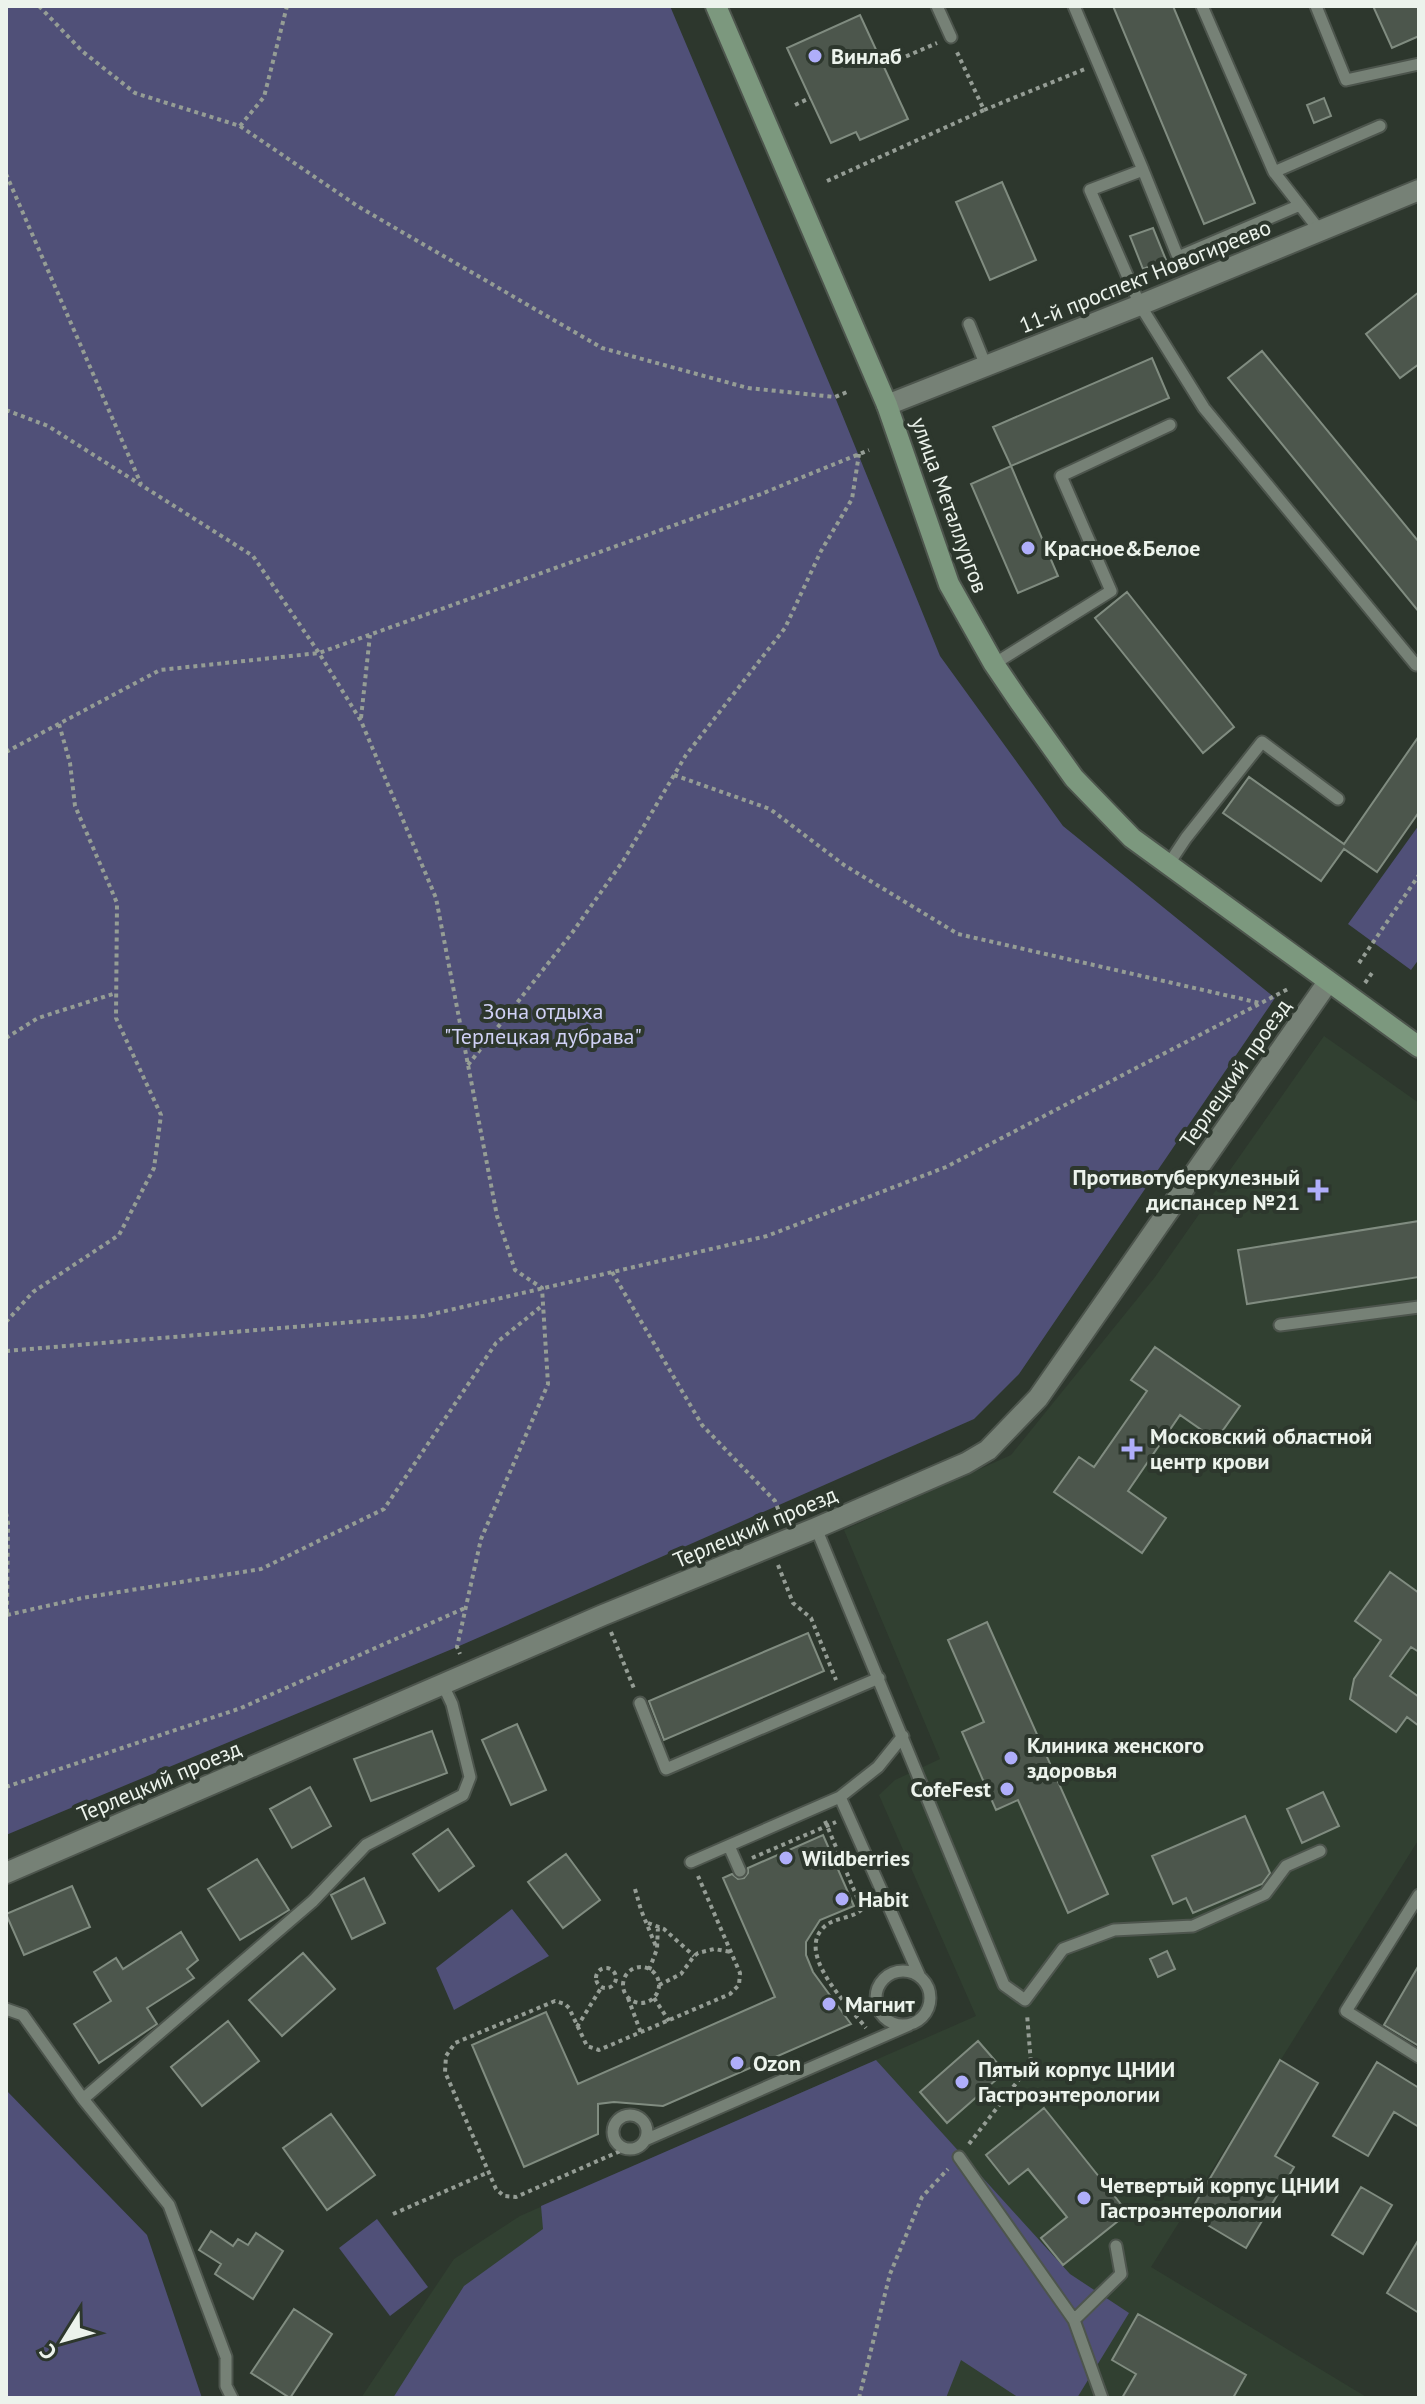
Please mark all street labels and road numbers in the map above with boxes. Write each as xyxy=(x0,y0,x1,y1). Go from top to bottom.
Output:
street label: 11-й проспект Новогиреево xyxy=(1015,213,1275,339)
street label: улица Металлургов xyxy=(905,413,995,597)
street label: Терлецкий проезд xyxy=(1173,993,1297,1153)
street label: Терлецкий проезд xyxy=(669,1480,841,1574)
street label: Терлецкий проезд xyxy=(73,1734,245,1828)

